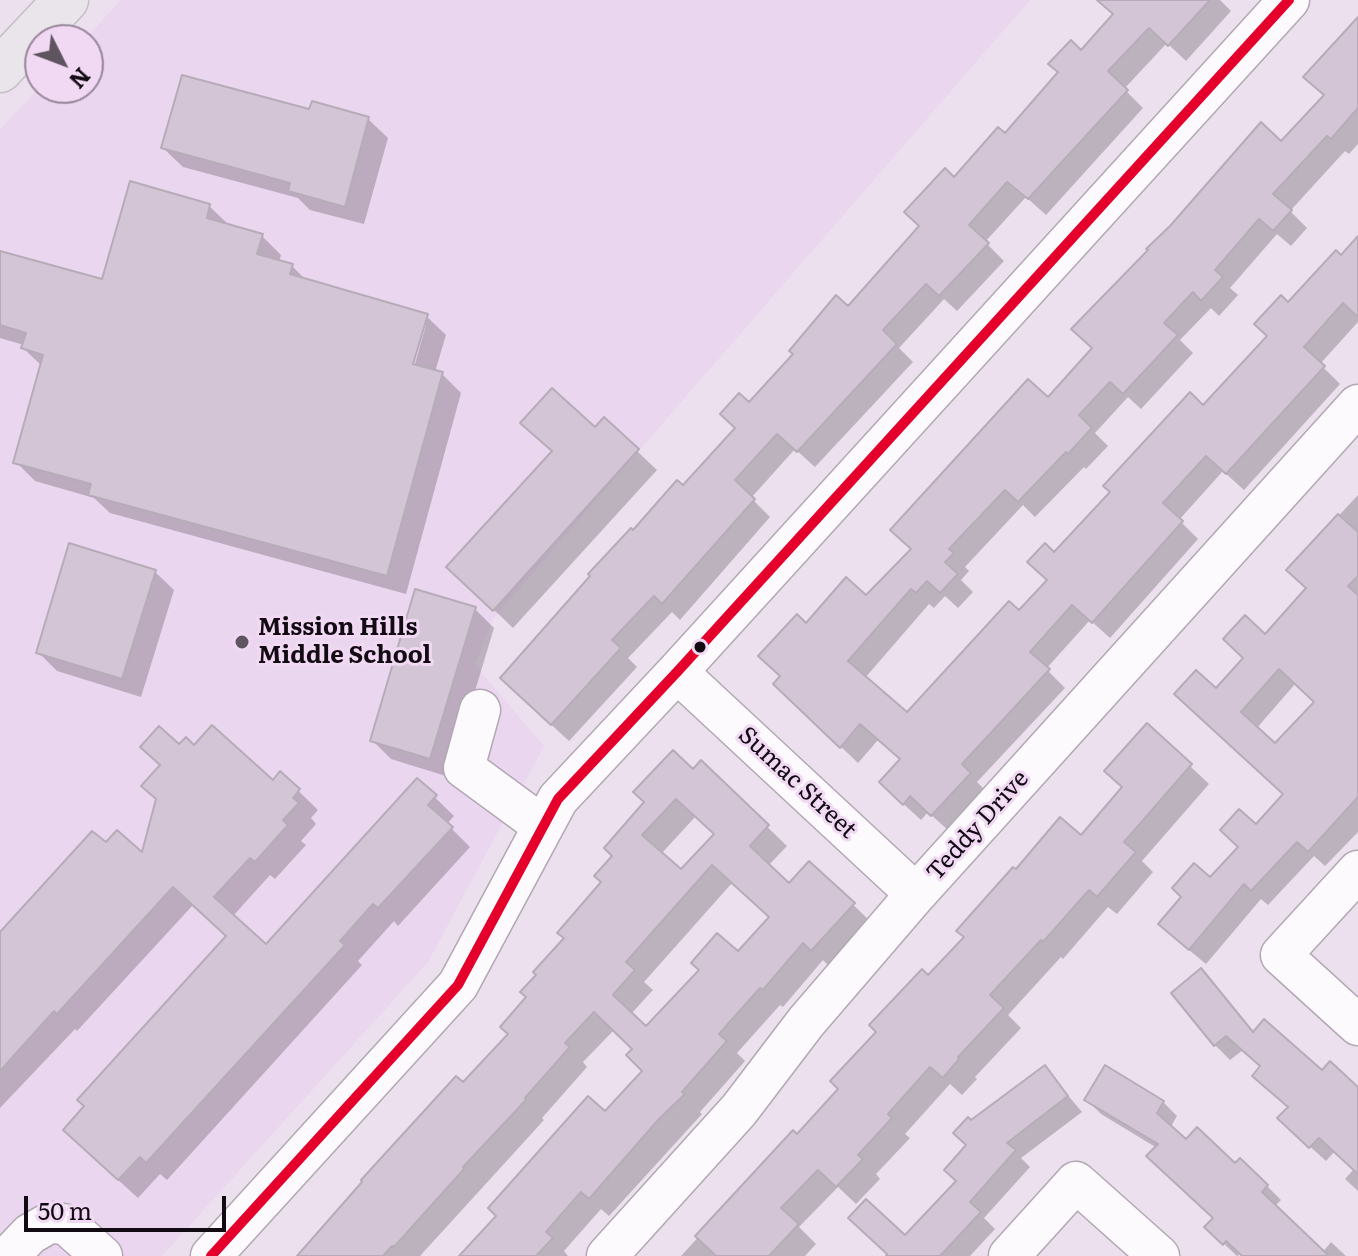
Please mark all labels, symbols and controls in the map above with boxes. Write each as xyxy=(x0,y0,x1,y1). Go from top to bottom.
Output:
north arrow xyxy=(24,24,104,104)
text: N xyxy=(62,61,99,97)
place label: Mission Hills Middle School xyxy=(258,614,431,670)
marker: Mission Hills Middle School xyxy=(233,633,251,651)
unlabelled marker xyxy=(692,639,708,655)
street label: Sumac Street xyxy=(732,721,862,845)
street label: Teddy Drive xyxy=(921,765,1035,887)
scale bar xyxy=(28,1180,230,1230)
text: 50 m xyxy=(38,1192,92,1227)

